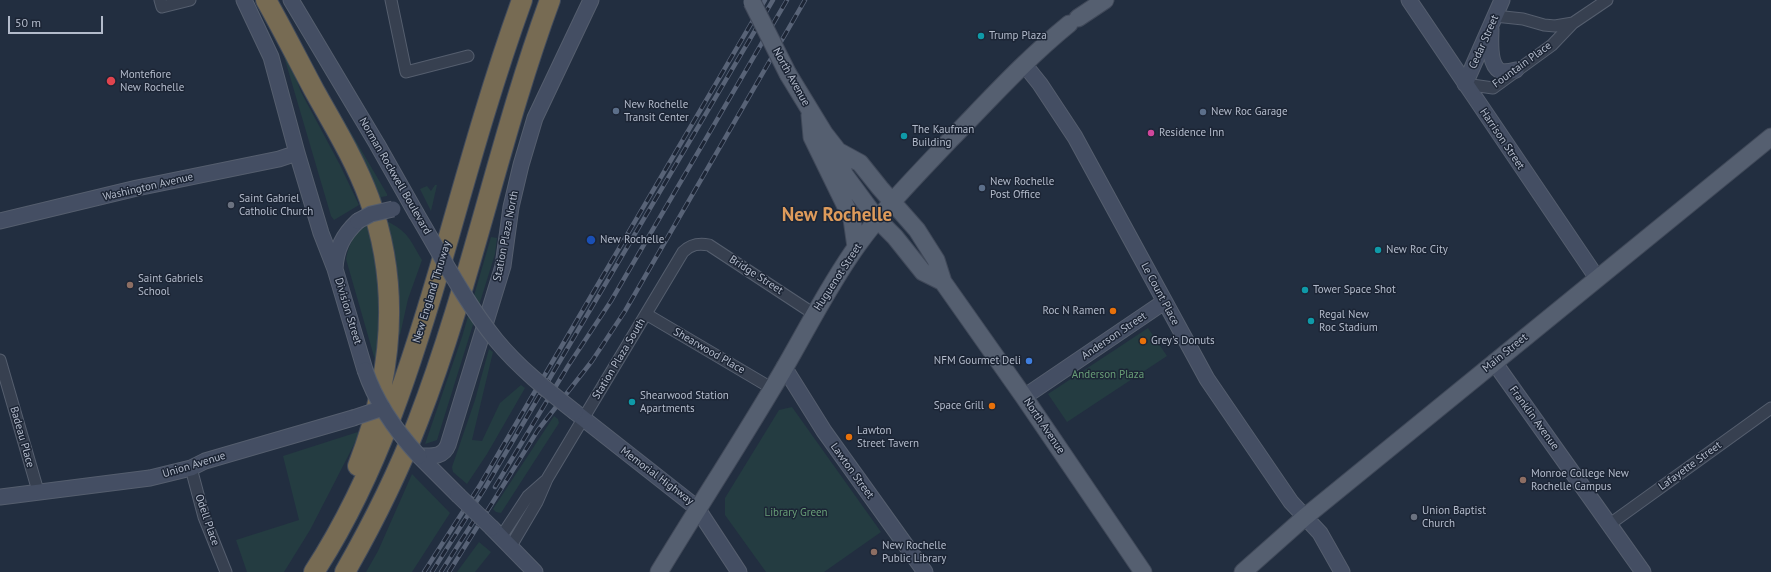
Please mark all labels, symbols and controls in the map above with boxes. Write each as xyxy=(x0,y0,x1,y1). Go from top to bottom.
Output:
scale bar xyxy=(10,8,105,34)
street label: Cedar Street xyxy=(1466,13,1502,71)
text: 50 m xyxy=(15,15,41,30)
place label: Trump Plaza xyxy=(989,29,1047,43)
marker: Trump Plaza xyxy=(976,31,986,41)
street label: Fountain Place xyxy=(1490,39,1554,91)
street label: North Avenue xyxy=(770,46,812,108)
place label: Montefiore New Rochelle xyxy=(120,68,184,94)
marker: Montefiore New Rochelle xyxy=(105,75,117,87)
place label: New Rochelle Transit Center xyxy=(624,98,689,124)
place label: New Roc Garage xyxy=(1211,105,1288,119)
marker: New Rochelle Transit Center xyxy=(611,106,621,116)
street label: Harrison Street xyxy=(1477,106,1527,172)
marker: New Roc Garage xyxy=(1198,107,1208,117)
street label: Norman Rockwell Boulevard xyxy=(356,115,434,237)
place label: The Kaufman Building xyxy=(912,123,974,149)
place label: Residence Inn xyxy=(1159,126,1224,140)
marker: Residence Inn xyxy=(1146,128,1156,138)
marker: The Kaufman Building xyxy=(899,131,909,141)
street label: Washington Avenue xyxy=(101,170,195,204)
place label: New Rochelle Post Office xyxy=(990,175,1054,201)
marker: New Rochelle Post Office xyxy=(977,183,987,193)
street label: Station Plaza North xyxy=(491,190,521,282)
place label: Saint Gabriel Catholic Church xyxy=(239,192,313,218)
marker: Saint Gabriel Catholic Church xyxy=(226,200,236,210)
district label: New Rochelle xyxy=(782,205,892,227)
place label: New Rochelle xyxy=(600,233,664,247)
marker: New Rochelle xyxy=(585,234,597,246)
street label: New England Thruway xyxy=(410,240,454,344)
street label: Huguenot Street xyxy=(811,241,865,313)
place label: New Roc City xyxy=(1386,243,1448,257)
marker: New Roc City xyxy=(1373,245,1383,255)
street label: Bridge Street xyxy=(727,253,785,297)
street label: Le Count Place xyxy=(1138,260,1182,328)
place label: Saint Gabriels School xyxy=(138,272,203,298)
street label: Division Street xyxy=(332,276,364,346)
marker: Saint Gabriels School xyxy=(125,280,135,290)
place label: Tower Space Shot xyxy=(1313,283,1396,297)
marker: Tower Space Shot xyxy=(1300,285,1310,295)
place label: Roc N Ramen xyxy=(1042,304,1105,318)
marker: Roc N Ramen xyxy=(1108,306,1118,316)
place label: Regal New Roc Stadium xyxy=(1319,308,1378,334)
street label: Anderson Street xyxy=(1079,309,1149,363)
street label: Station Plaza South xyxy=(590,316,648,402)
marker: Regal New Roc Stadium xyxy=(1306,316,1316,326)
street label: Shearwood Place xyxy=(671,325,747,377)
street label: Main Street xyxy=(1480,331,1530,375)
place label: Grey's Donuts xyxy=(1151,334,1215,348)
marker: Grey's Donuts xyxy=(1138,336,1148,346)
place label: NFM Gourmet Deli xyxy=(934,354,1021,368)
marker: NFM Gourmet Deli xyxy=(1024,356,1034,366)
park label: Anderson Plaza xyxy=(1072,368,1144,382)
street label: Franklin Avenue xyxy=(1506,384,1562,452)
place label: Shearwood Station Apartments xyxy=(640,389,729,415)
street label: North Avenue xyxy=(1021,396,1067,456)
marker: Shearwood Station Apartments xyxy=(627,397,637,407)
place label: Space Grill xyxy=(934,399,984,413)
marker: Space Grill xyxy=(987,401,997,411)
street label: Badeau Place xyxy=(7,405,37,469)
place label: Lawton Street Tavern xyxy=(857,424,919,450)
marker: Lawton Street Tavern xyxy=(844,432,854,442)
street label: Lafayette Street xyxy=(1656,439,1724,493)
street label: Lawton Street xyxy=(827,441,877,501)
street label: Memorial Highway xyxy=(618,444,696,508)
street label: Union Avenue xyxy=(161,449,227,481)
place label: Monroe College New Rochelle Campus xyxy=(1531,467,1629,493)
marker: Monroe College New Rochelle Campus xyxy=(1518,475,1528,485)
street label: Odell Place xyxy=(192,493,222,547)
place label: Union Baptist Church xyxy=(1422,504,1486,530)
park label: Library Green xyxy=(764,506,828,520)
marker: Union Baptist Church xyxy=(1409,512,1419,522)
place label: New Rochelle Public Library xyxy=(882,539,946,565)
marker: New Rochelle Public Library xyxy=(869,547,879,557)

